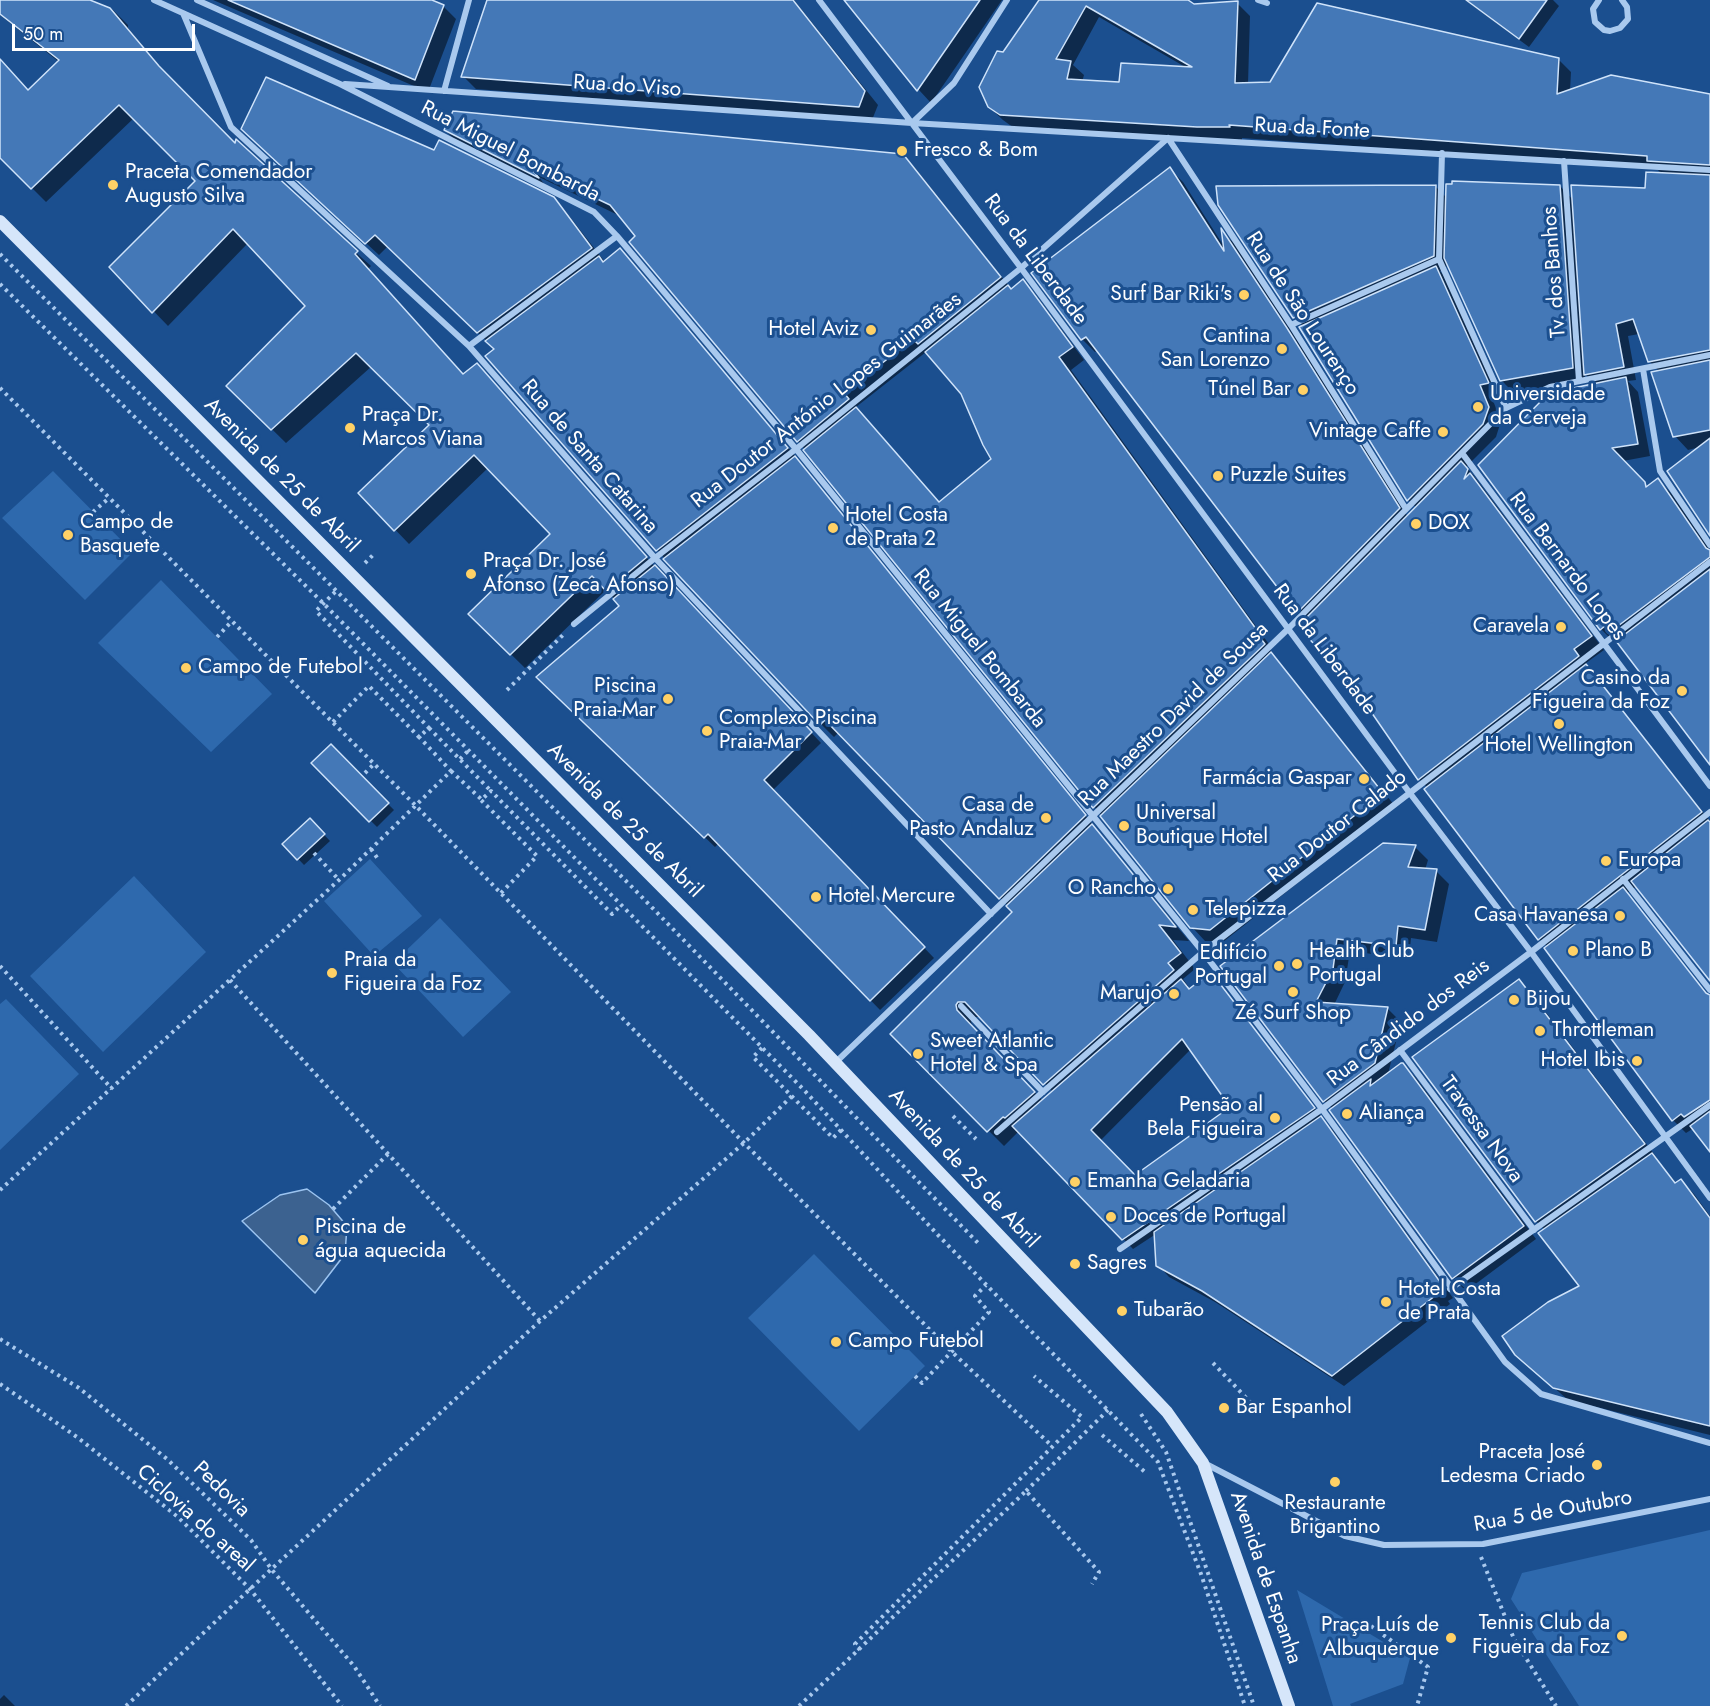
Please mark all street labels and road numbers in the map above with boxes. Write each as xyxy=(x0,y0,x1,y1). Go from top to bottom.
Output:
street label: Rua do Viso xyxy=(572,71,682,103)
street label: Rua Miguel Bombarda xyxy=(416,96,604,208)
street label: Rua da Fonte xyxy=(1254,113,1370,145)
street label: Rua da Liberdade xyxy=(978,190,1092,330)
street label: Tv. dos Banhos xyxy=(1538,205,1572,339)
street label: Rua de São Lourenço xyxy=(1240,228,1364,400)
street label: Rua Doutor António Lopes Guimarães xyxy=(687,288,967,514)
street label: Rua de Santa Catarina xyxy=(515,375,663,539)
street label: Avenida de 25 de Abril xyxy=(198,393,364,559)
street label: Rua Bernardo Lopes xyxy=(1503,488,1631,646)
street label: Rua Miguel Bombarda xyxy=(907,564,1051,734)
street label: Rua da Liberdade xyxy=(1267,580,1381,720)
street label: Rua Maestro David de Sousa xyxy=(1074,618,1274,812)
street label: Avenida de 25 de Abril xyxy=(541,738,707,904)
street label: Rua Doutor Calado xyxy=(1264,765,1412,889)
street label: Rua Cândido dos Reis xyxy=(1323,954,1495,1092)
street label: Travessa Nova xyxy=(1434,1072,1528,1188)
street label: Avenida de 25 de Abril xyxy=(883,1084,1043,1254)
street label: Pedovia xyxy=(187,1457,255,1523)
street label: Ciclovia do areal xyxy=(131,1460,259,1578)
street label: Rua 5 de Outubro xyxy=(1472,1486,1634,1538)
street label: Avenida de Espanha xyxy=(1224,1488,1306,1668)

